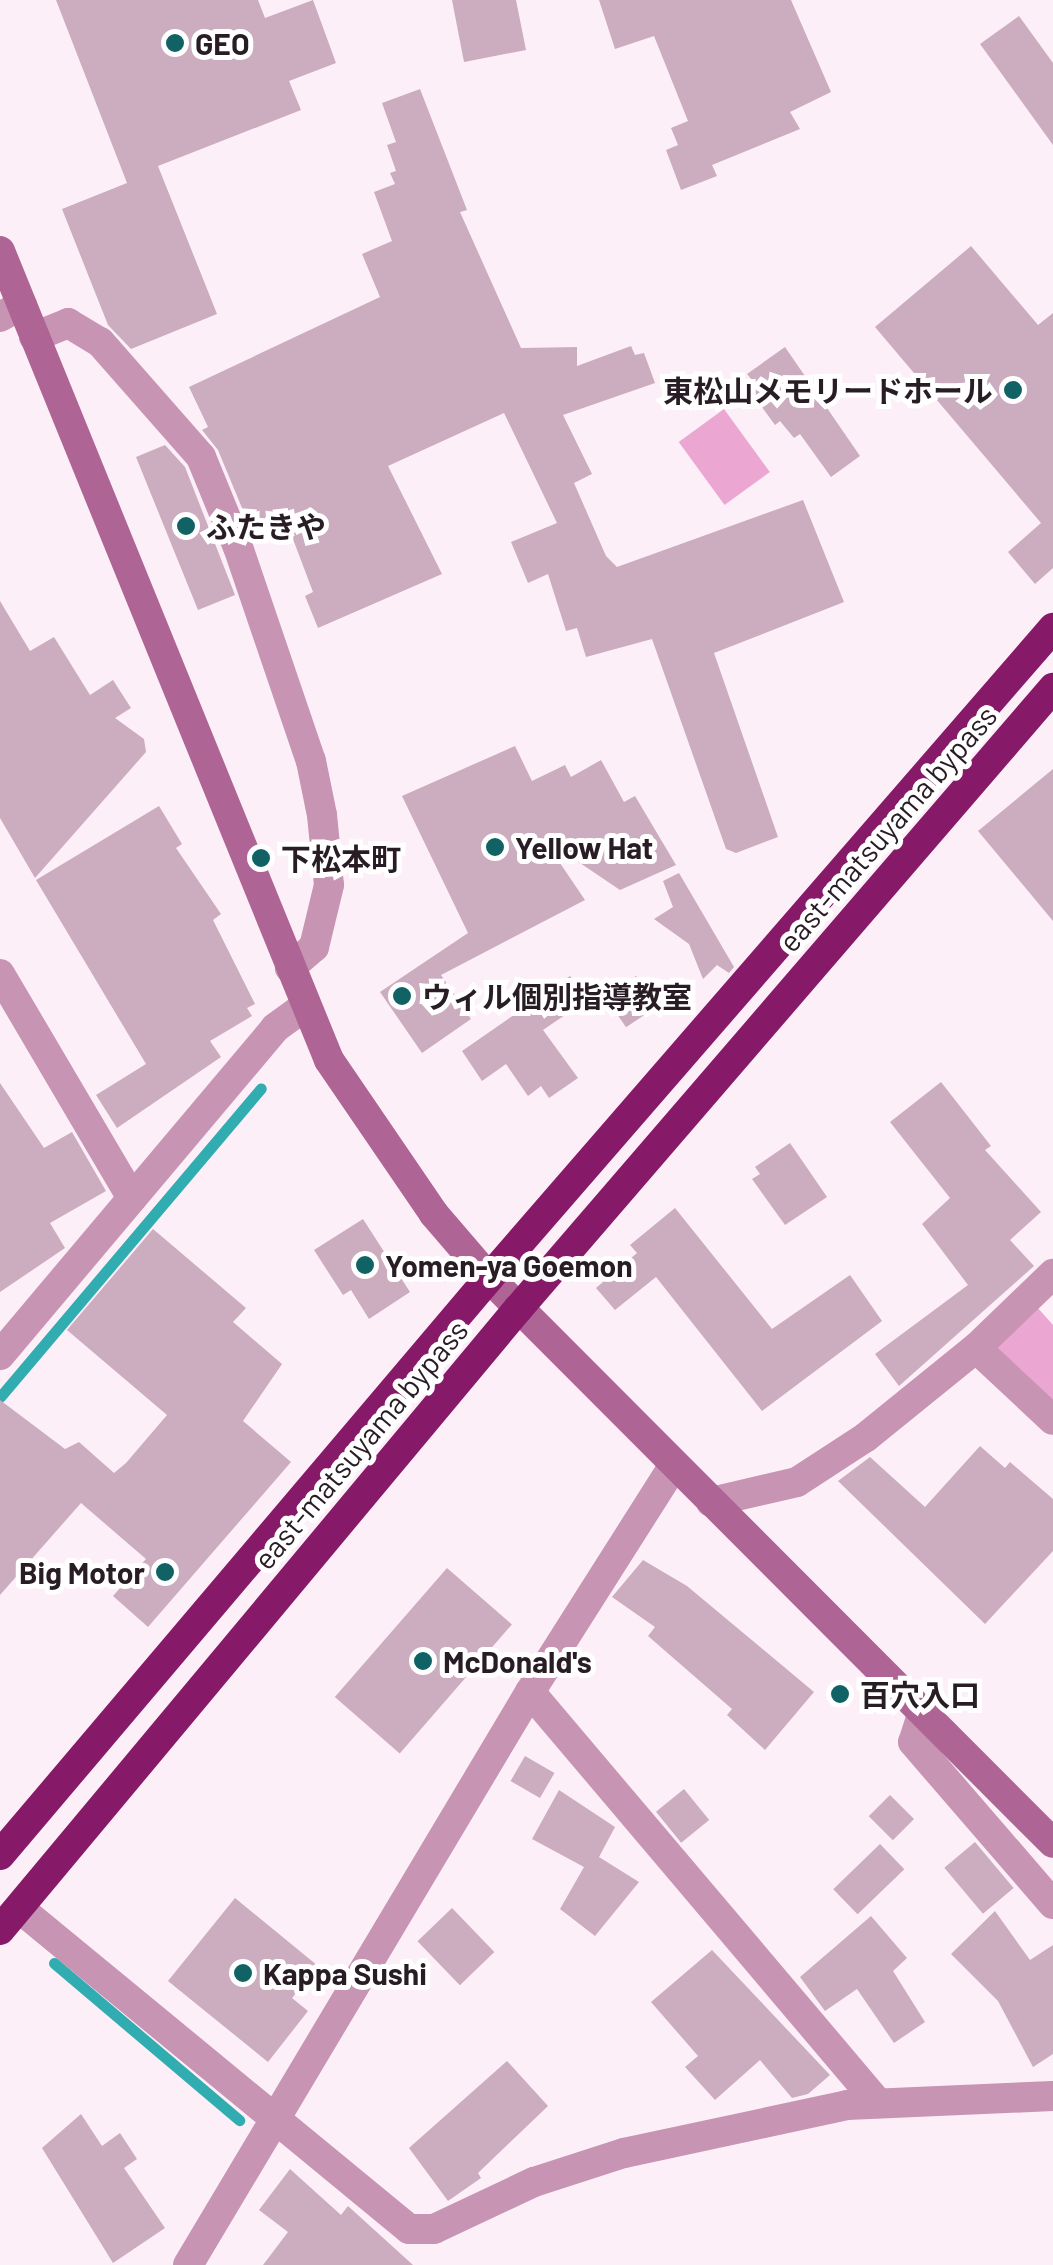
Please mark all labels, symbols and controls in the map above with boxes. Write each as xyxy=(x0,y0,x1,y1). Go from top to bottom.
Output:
place label: GEO xyxy=(195,25,250,61)
marker: GEO xyxy=(164,32,186,54)
place label: 東松山メモリードホール xyxy=(663,372,993,408)
marker: 東松山メモリードホール xyxy=(1002,379,1024,401)
place label: ふたきや xyxy=(206,508,326,544)
marker: ふたきや xyxy=(175,515,197,537)
street label: east-matsuyama bypass xyxy=(770,698,1004,958)
place label: Yellow Hat xyxy=(515,829,653,865)
marker: Yellow Hat xyxy=(484,836,506,858)
place label: 下松本町 xyxy=(281,840,401,876)
marker: 下松本町 xyxy=(250,847,272,869)
place label: ウィル個別指導教室 xyxy=(422,978,692,1014)
marker: ウィル個別指導教室 xyxy=(391,985,413,1007)
place label: Yomen-ya Goemon xyxy=(385,1247,633,1283)
marker: Yomen-ya Goemon xyxy=(354,1254,376,1276)
street label: east-matsuyama bypass xyxy=(245,1312,475,1576)
place label: Big Motor xyxy=(19,1554,145,1590)
marker: Big Motor xyxy=(154,1561,176,1583)
place label: McDonald's xyxy=(443,1643,592,1679)
marker: McDonald's xyxy=(412,1650,434,1672)
place label: 百穴入口 xyxy=(860,1676,980,1712)
marker: 百穴入口 xyxy=(829,1683,851,1705)
place label: Kappa Sushi xyxy=(263,1955,427,1991)
marker: Kappa Sushi xyxy=(232,1962,254,1984)

